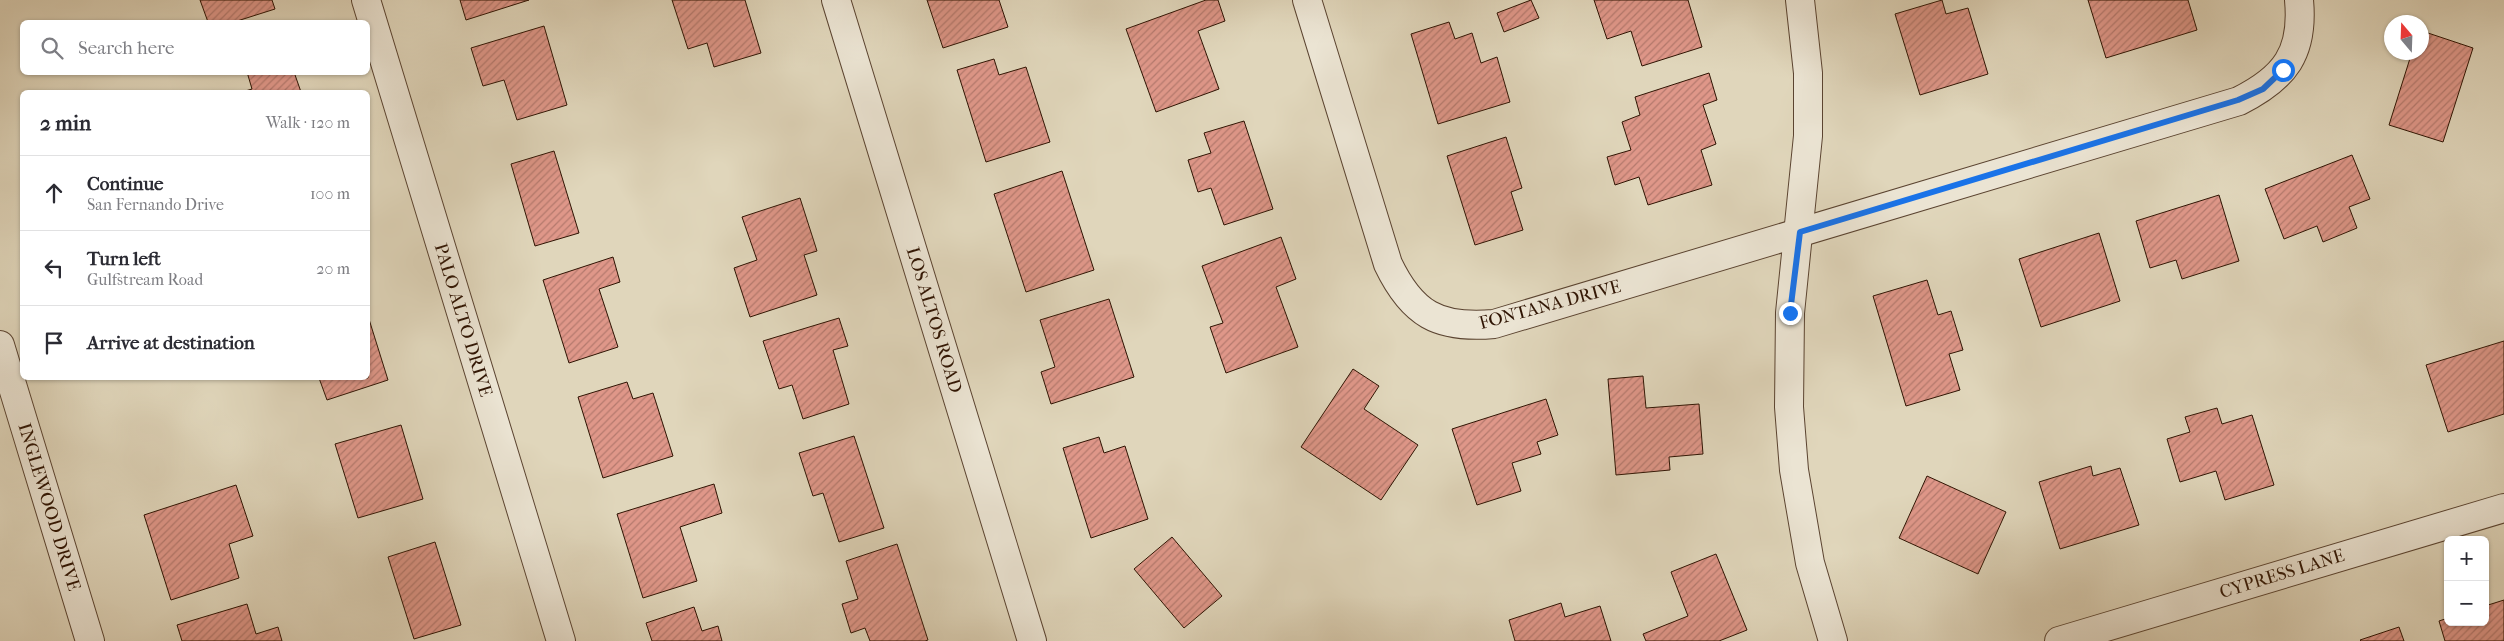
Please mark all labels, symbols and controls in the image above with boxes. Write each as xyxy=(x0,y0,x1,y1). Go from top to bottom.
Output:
north arrow xyxy=(2384,15,2429,60)
search box xyxy=(20,20,370,75)
icon: search xyxy=(38,34,66,62)
text: Search here xyxy=(78,37,174,59)
route start xyxy=(2272,59,2295,82)
text: 2 min xyxy=(40,111,91,135)
text: Walk · 120 m xyxy=(266,113,350,132)
text: Continue xyxy=(87,173,163,195)
icon: ahead xyxy=(40,179,68,207)
text: 100 m xyxy=(310,184,350,203)
text: San Fernando Drive xyxy=(87,195,224,214)
street label: PALO ALTO DRIVE xyxy=(430,241,496,399)
street label: LOS ALTOS ROAD xyxy=(902,245,966,395)
text: Turn left xyxy=(87,248,161,270)
icon: left xyxy=(40,254,68,282)
text: 20 m xyxy=(316,259,350,278)
text: Gulfstream Road xyxy=(87,270,203,289)
street label: FONTANA DRIVE xyxy=(1477,276,1623,334)
route end xyxy=(1779,302,1802,325)
icon: arrive xyxy=(40,329,68,357)
text: Arrive at destination xyxy=(87,332,255,354)
street label: INGLEWOOD DRIVE xyxy=(13,420,85,594)
map controls xyxy=(2444,536,2489,626)
button: + xyxy=(2444,536,2489,581)
street label: CYPRESS LANE xyxy=(2217,545,2347,603)
button: − xyxy=(2444,581,2489,626)

